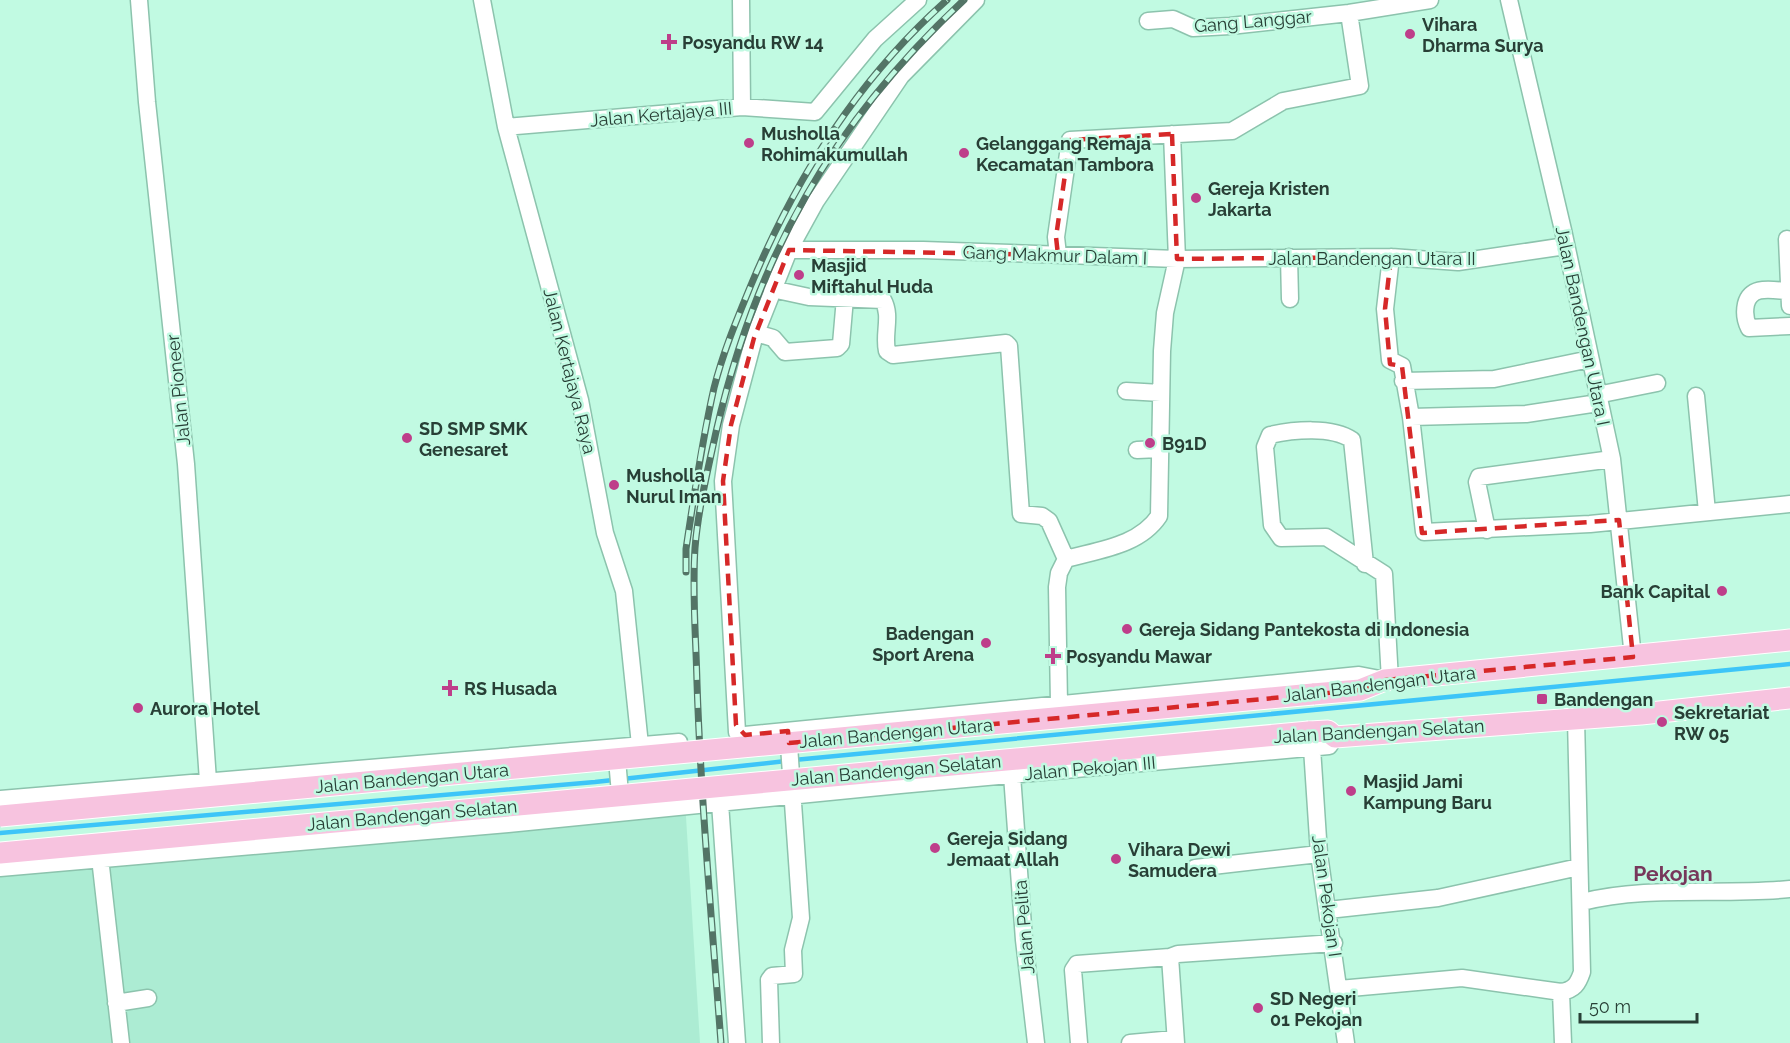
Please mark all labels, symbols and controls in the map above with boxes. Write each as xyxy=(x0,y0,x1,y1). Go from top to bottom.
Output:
street label: Gang Langgar xyxy=(1193,5,1313,37)
place label: Vihara Dharma Surya xyxy=(1422,14,1544,56)
marker: Vihara Dharma Surya xyxy=(1403,27,1417,41)
place label: Posyandu RW 14 xyxy=(682,32,824,53)
marker: Posyandu RW 14 xyxy=(660,33,678,51)
street label: Jalan Kertajaya III xyxy=(589,97,733,131)
place label: Musholla Rohimakumullah xyxy=(761,123,908,165)
place label: Gelanggang Remaja Kecamatan Tambora xyxy=(976,133,1154,175)
marker: Musholla Rohimakumullah xyxy=(742,136,756,150)
marker: Gelanggang Remaja Kecamatan Tambora xyxy=(957,146,971,160)
place label: Gereja Kristen Jakarta xyxy=(1208,178,1330,220)
marker: Gereja Kristen Jakarta xyxy=(1189,191,1203,205)
street label: Jalan Bandengan Utara I xyxy=(1552,224,1614,428)
street label: Gang Makmur Dalam I xyxy=(962,241,1148,269)
street label: Jalan Bandengan Utara II xyxy=(1268,248,1476,269)
place label: Masjid Miftahul Huda xyxy=(811,255,933,297)
marker: Masjid Miftahul Huda xyxy=(792,268,806,282)
street label: Jalan Kertajaya Raya xyxy=(539,286,601,456)
street label: Jalan Pioneer xyxy=(162,333,194,447)
place label: SD SMP SMK Genesaret xyxy=(419,418,528,460)
marker: SD SMP SMK Genesaret xyxy=(400,431,414,445)
place label: B91D xyxy=(1162,433,1207,454)
marker: B91D xyxy=(1143,436,1157,450)
place label: Musholla Nurul Iman xyxy=(626,465,722,507)
marker: Musholla Nurul Iman xyxy=(607,478,621,492)
place label: Bank Capital xyxy=(1601,581,1710,602)
marker: Bank Capital xyxy=(1715,584,1729,598)
place label: Gereja Sidang Pantekosta di Indonesia xyxy=(1139,619,1469,640)
marker: Gereja Sidang Pantekosta di Indonesia xyxy=(1120,622,1134,636)
place label: Badengan Sport Arena xyxy=(872,623,974,665)
marker: Badengan Sport Arena xyxy=(979,636,993,650)
place label: Posyandu Mawar xyxy=(1066,646,1212,667)
marker: Posyandu Mawar xyxy=(1044,647,1062,665)
street label: Jalan Bandengan Utara xyxy=(1281,662,1477,706)
place label: RS Husada xyxy=(464,678,557,699)
marker: RS Husada xyxy=(441,679,459,697)
place label: Bandengan xyxy=(1554,689,1653,710)
marker: Bandengan xyxy=(1535,692,1549,706)
place label: Aurora Hotel xyxy=(150,698,260,719)
marker: Aurora Hotel xyxy=(131,701,145,715)
place label: Sekretariat RW 05 xyxy=(1674,702,1769,744)
street label: Jalan Bandengan Utara xyxy=(798,714,994,752)
street label: Jalan Bandengan Selatan xyxy=(1273,715,1485,747)
marker: Sekretariat RW 05 xyxy=(1655,715,1669,729)
street label: Jalan Bandengan Selatan xyxy=(790,750,1002,790)
street label: Jalan Pekojan III xyxy=(1023,752,1157,784)
street label: Jalan Bandengan Utara xyxy=(314,759,510,797)
place label: Masjid Jami Kampung Baru xyxy=(1363,771,1492,813)
marker: Masjid Jami Kampung Baru xyxy=(1344,784,1358,798)
street label: Jalan Bandengan Selatan xyxy=(306,795,518,835)
place label: Gereja Sidang Jemaat Allah xyxy=(947,828,1068,870)
street label: Jalan Pekojan I xyxy=(1308,834,1346,958)
place label: Vihara Dewi Samudera xyxy=(1128,839,1231,881)
marker: Gereja Sidang Jemaat Allah xyxy=(928,841,942,855)
marker: Vihara Dewi Samudera xyxy=(1109,852,1123,866)
district label: Pekojan xyxy=(1633,861,1713,886)
street label: Jalan Pelita xyxy=(1009,879,1039,975)
scale bar xyxy=(1580,986,1697,1024)
place label: SD Negeri 01 Pekojan xyxy=(1270,988,1362,1030)
text: 50 m xyxy=(1589,996,1631,1017)
marker: SD Negeri 01 Pekojan xyxy=(1251,1001,1265,1015)

